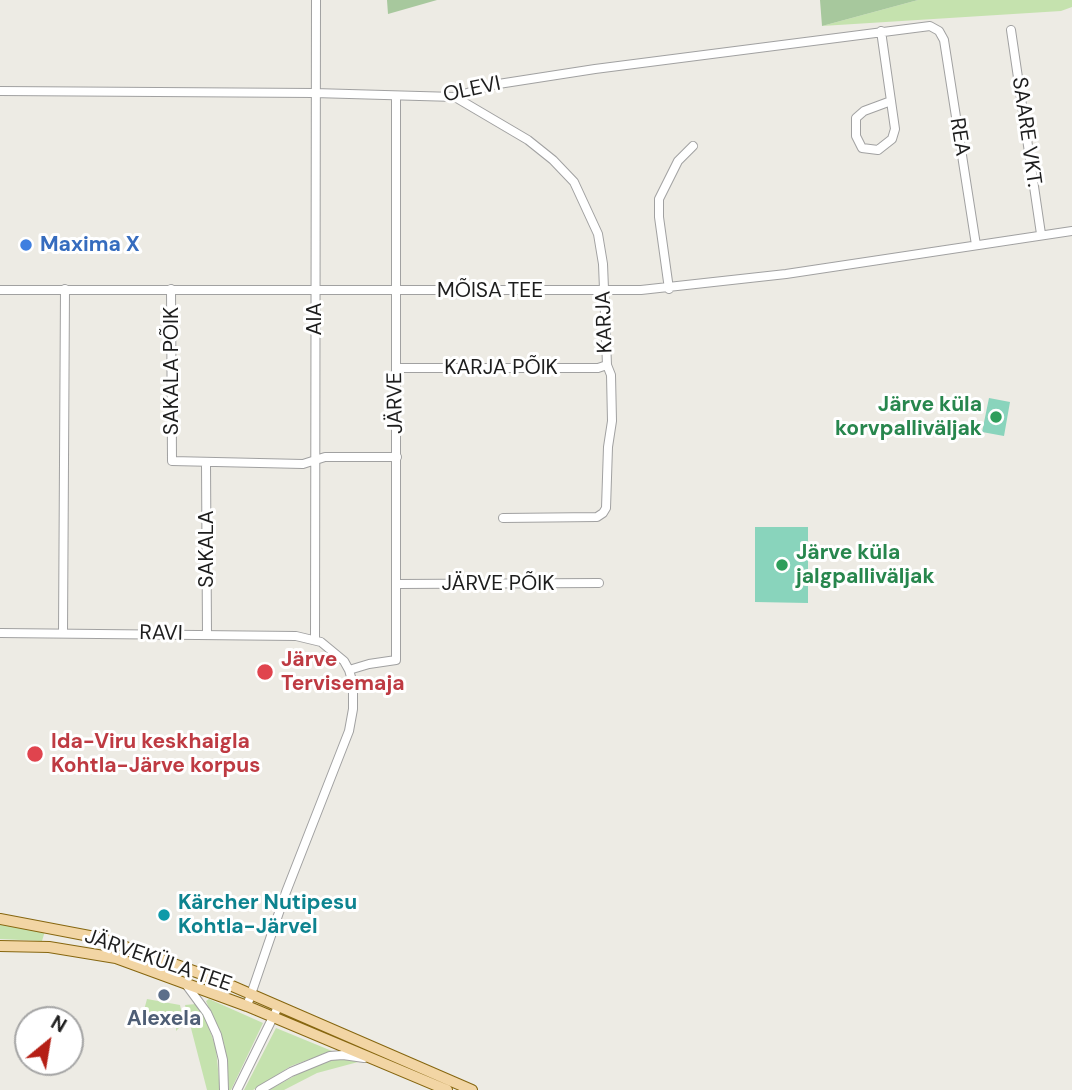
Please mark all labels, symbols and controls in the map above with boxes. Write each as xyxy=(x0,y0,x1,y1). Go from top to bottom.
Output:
street label: OLEVI xyxy=(441,72,503,108)
street label: SAARE VKT. xyxy=(1006,76,1046,188)
street label: REA xyxy=(944,116,974,158)
place label: Maxima X xyxy=(40,232,140,258)
marker: Maxima X xyxy=(18,237,34,253)
street label: MÕISA TEE xyxy=(437,278,543,304)
street label: KARJA xyxy=(591,290,619,354)
street label: AIA xyxy=(302,303,328,335)
street label: SAKALA PÕIK xyxy=(159,307,185,435)
street label: KARJA PÕIK xyxy=(444,355,558,381)
street label: JÄRVE xyxy=(383,372,409,434)
place label: Järve küla korvpalliväljak xyxy=(835,392,982,442)
marker: Järve küla korvpalliväljak xyxy=(988,409,1004,425)
street label: SAKALA xyxy=(194,510,220,588)
place label: Järve küla jalgpalliväljak xyxy=(796,540,935,590)
marker: Järve küla jalgpalliväljak xyxy=(774,557,790,573)
street label: JÄRVE PÕIK xyxy=(442,571,554,597)
street label: RAVI xyxy=(139,621,183,647)
place label: Järve Tervisemaja xyxy=(281,647,404,697)
marker: Järve Tervisemaja xyxy=(255,662,275,682)
place label: Ida-Viru keskhaigla Kohtla-Järve korpus xyxy=(51,729,260,779)
marker: Ida-Viru keskhaigla Kohtla-Järve korpus xyxy=(25,744,45,764)
place label: Kärcher Nutipesu Kohtla-Järvel xyxy=(178,890,357,940)
marker: Kärcher Nutipesu Kohtla-Järvel xyxy=(156,907,172,923)
street label: JÄRVEKÜLA TEE xyxy=(81,924,235,998)
marker: Alexela xyxy=(156,987,172,1003)
north arrow xyxy=(14,1006,84,1076)
place label: Alexela xyxy=(127,1006,201,1032)
text: N xyxy=(46,1010,71,1038)

